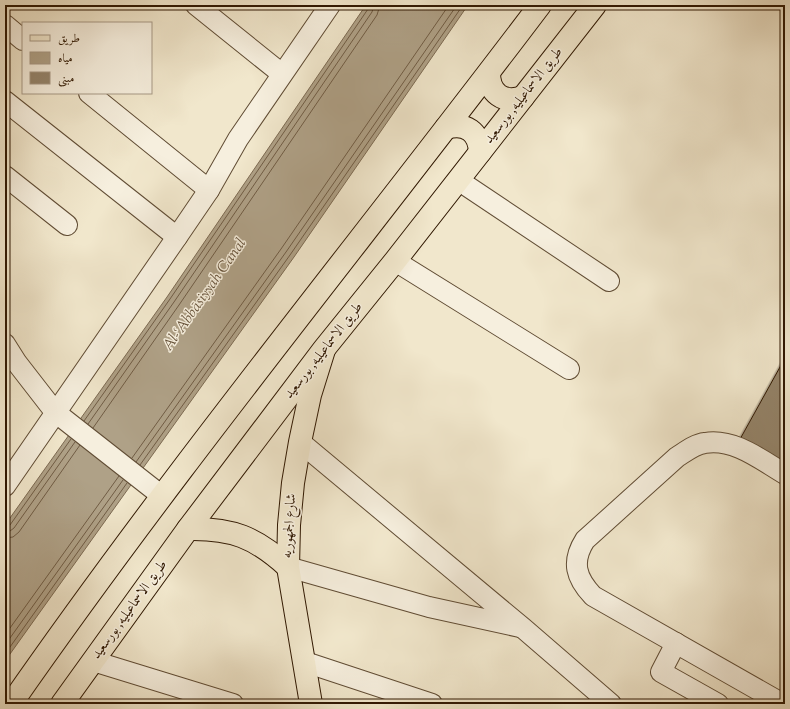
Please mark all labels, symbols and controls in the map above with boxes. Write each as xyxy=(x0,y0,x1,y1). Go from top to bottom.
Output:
legend xyxy=(22,22,152,94)
text: طريق xyxy=(58,30,80,48)
street label: طريق الاسماعيليه, بورسعيد xyxy=(480,43,568,149)
text: مياه xyxy=(58,50,73,68)
text: مبنى xyxy=(58,70,74,88)
water label: Al-ʿAbbāsiyyah Canal xyxy=(158,234,252,356)
street label: طريق الاسماعيليه, بورسعيد xyxy=(280,298,368,404)
street label: شارع الجمهوريه xyxy=(278,493,302,559)
street label: طريق الاسماعيليه, بورسعيد xyxy=(87,556,173,664)

